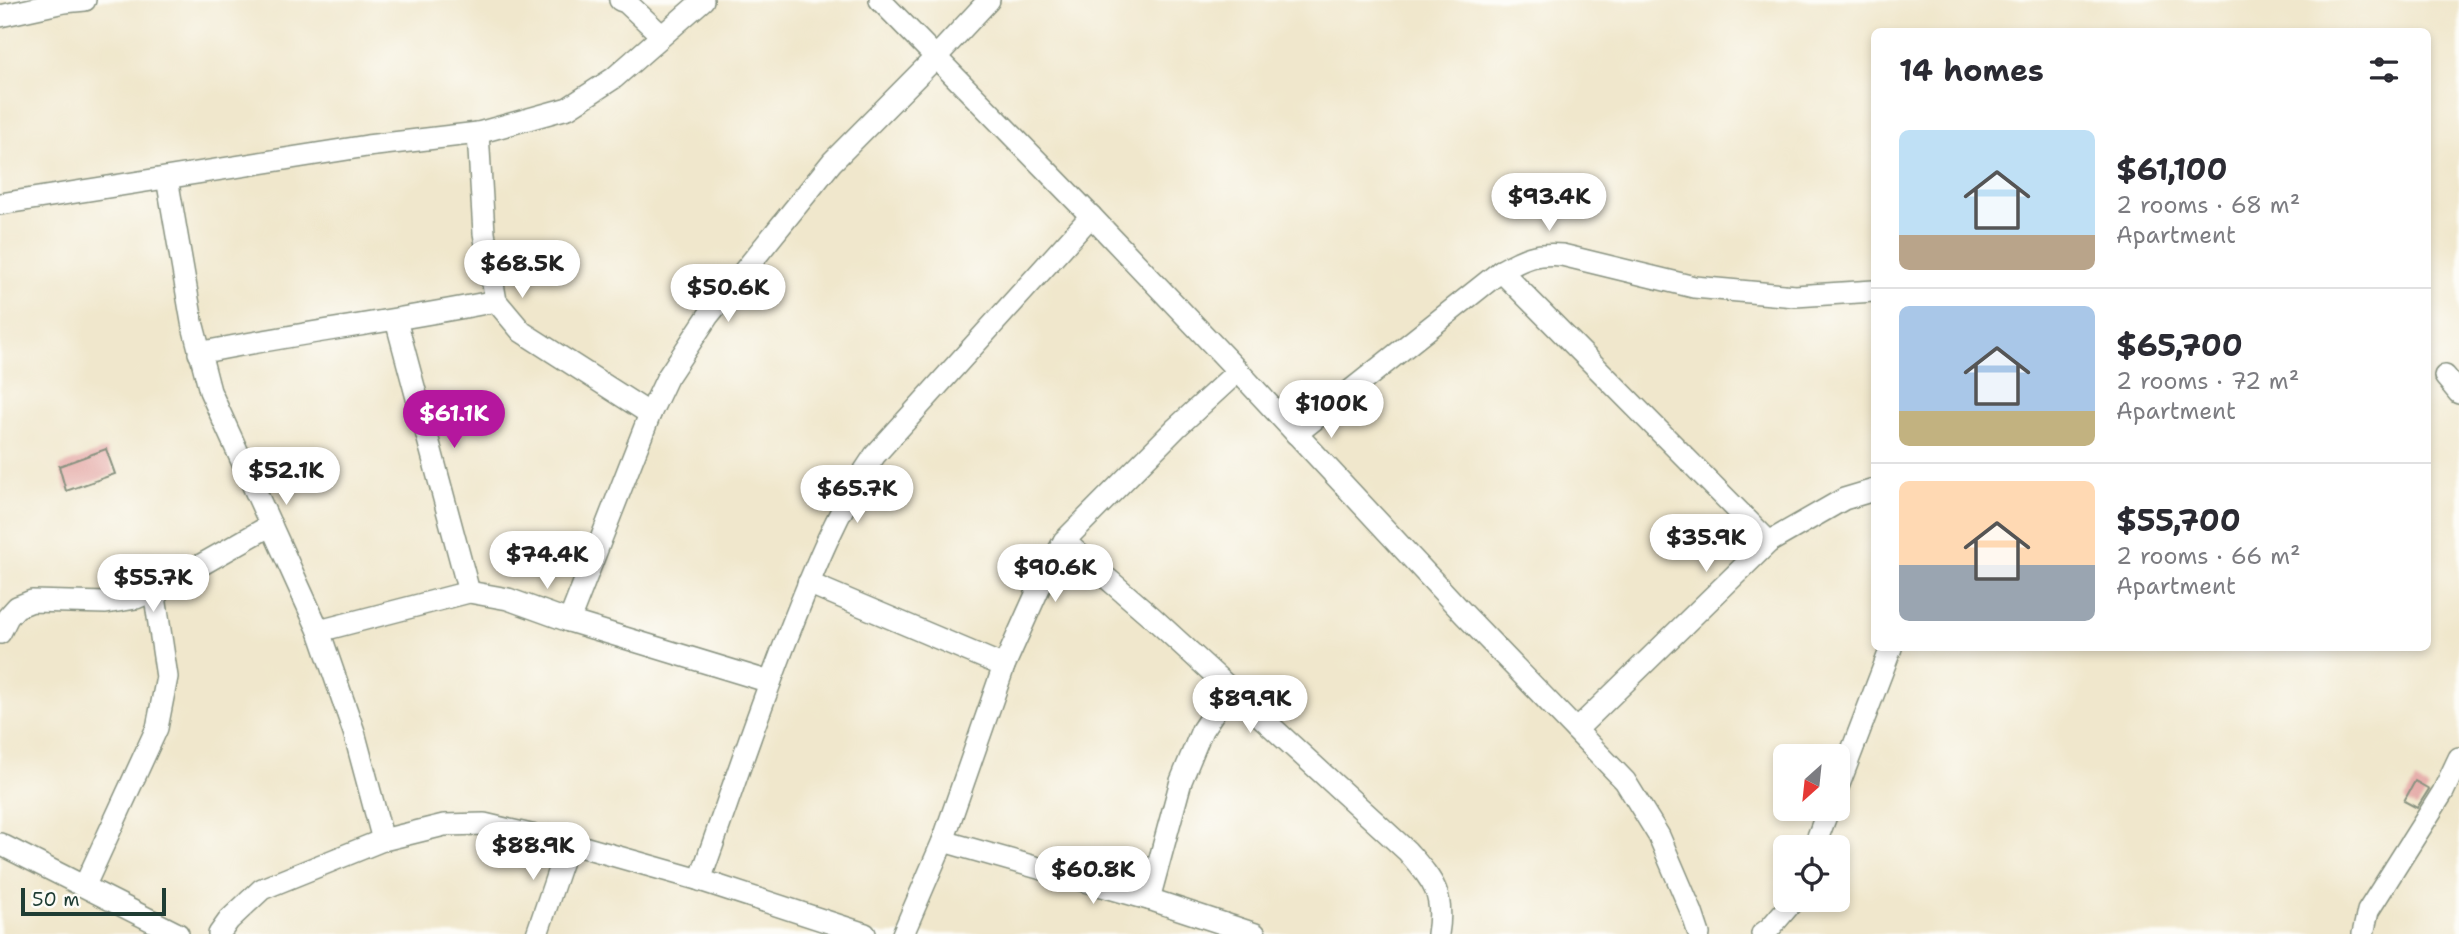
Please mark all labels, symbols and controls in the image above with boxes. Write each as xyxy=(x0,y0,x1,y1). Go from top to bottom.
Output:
text: 14 homes xyxy=(1899,50,2044,91)
icon: filters xyxy=(2365,51,2403,89)
text: $61,100 xyxy=(2116,149,2228,190)
icon: home xyxy=(1955,158,2039,242)
pin: $93.4K xyxy=(1492,174,1606,233)
text: $93.4K xyxy=(1507,181,1591,211)
text: 2 rooms · 68 m² xyxy=(2116,190,2300,220)
text: Apartment xyxy=(2116,220,2236,250)
pin: $68.5K xyxy=(465,240,579,300)
text: $68.5K xyxy=(480,248,564,278)
pin: $50.6K xyxy=(671,264,785,324)
text: $50.6K xyxy=(687,272,769,302)
text: $65,700 xyxy=(2116,325,2243,366)
icon: home xyxy=(1955,334,2039,418)
text: 2 rooms · 72 m² xyxy=(2116,366,2299,396)
pin: $100K xyxy=(1282,380,1380,440)
text: $100K xyxy=(1295,388,1367,418)
pin: $61.1K xyxy=(397,391,511,450)
text: Apartment xyxy=(2116,396,2236,426)
text: $61.1K xyxy=(419,398,489,428)
pin: $52.1K xyxy=(229,448,343,507)
text: $52.1K xyxy=(248,455,324,485)
pin: $65.7K xyxy=(800,466,914,525)
text: $65.7K xyxy=(816,473,898,503)
text: $55,700 xyxy=(2116,500,2241,541)
icon: home xyxy=(1955,509,2039,593)
pin: $35.9K xyxy=(1649,514,1763,574)
text: $35.9K xyxy=(1666,522,1746,552)
pin: $74.4K xyxy=(490,532,604,591)
text: $74.4K xyxy=(505,539,589,569)
text: 2 rooms · 66 m² xyxy=(2116,541,2301,571)
pin: $90.6K xyxy=(998,544,1112,604)
text: $90.6K xyxy=(1013,552,1097,582)
pin: $55.7K xyxy=(96,554,210,614)
text: $55.7K xyxy=(113,562,193,592)
text: Apartment xyxy=(2116,571,2236,601)
pin: $89.9K xyxy=(1193,676,1307,735)
text: $89.9K xyxy=(1209,683,1291,713)
north arrow xyxy=(1773,744,1850,821)
map controls xyxy=(1773,744,1850,912)
pin: $88.9K xyxy=(476,822,590,882)
text: $88.9K xyxy=(491,830,575,860)
button: locate xyxy=(1773,835,1850,912)
pin: $60.8K xyxy=(1036,846,1150,906)
text: $60.8K xyxy=(1051,854,1135,884)
scale bar xyxy=(21,885,166,917)
text: 50 m xyxy=(32,887,80,912)

